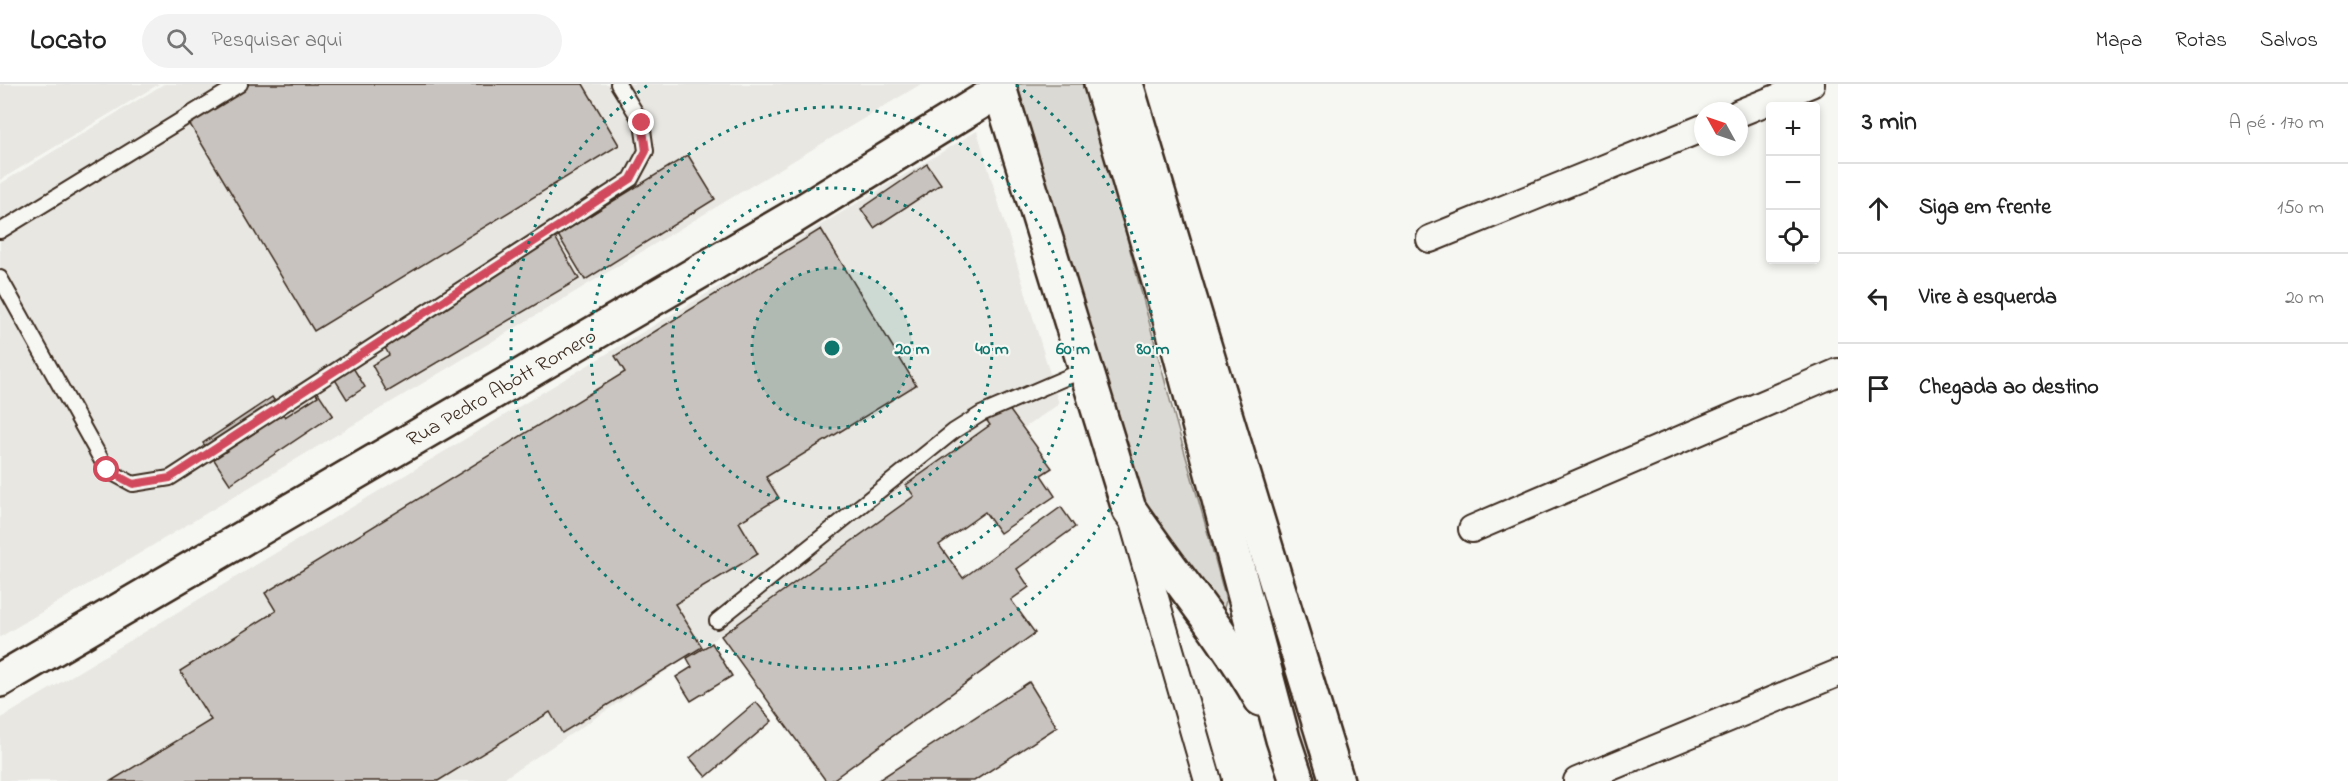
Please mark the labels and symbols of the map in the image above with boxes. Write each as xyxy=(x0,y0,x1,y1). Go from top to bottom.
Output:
north arrow xyxy=(1694,102,1748,156)
route end xyxy=(628,109,654,135)
street label: Rua Pedro Abott Romero xyxy=(401,322,603,455)
text: 20 m xyxy=(893,337,930,363)
text: 40 m xyxy=(975,337,1009,363)
text: 60 m xyxy=(1056,337,1090,363)
text: 80 m xyxy=(1136,337,1170,363)
centre of rings xyxy=(822,338,842,358)
route start xyxy=(93,456,119,482)

